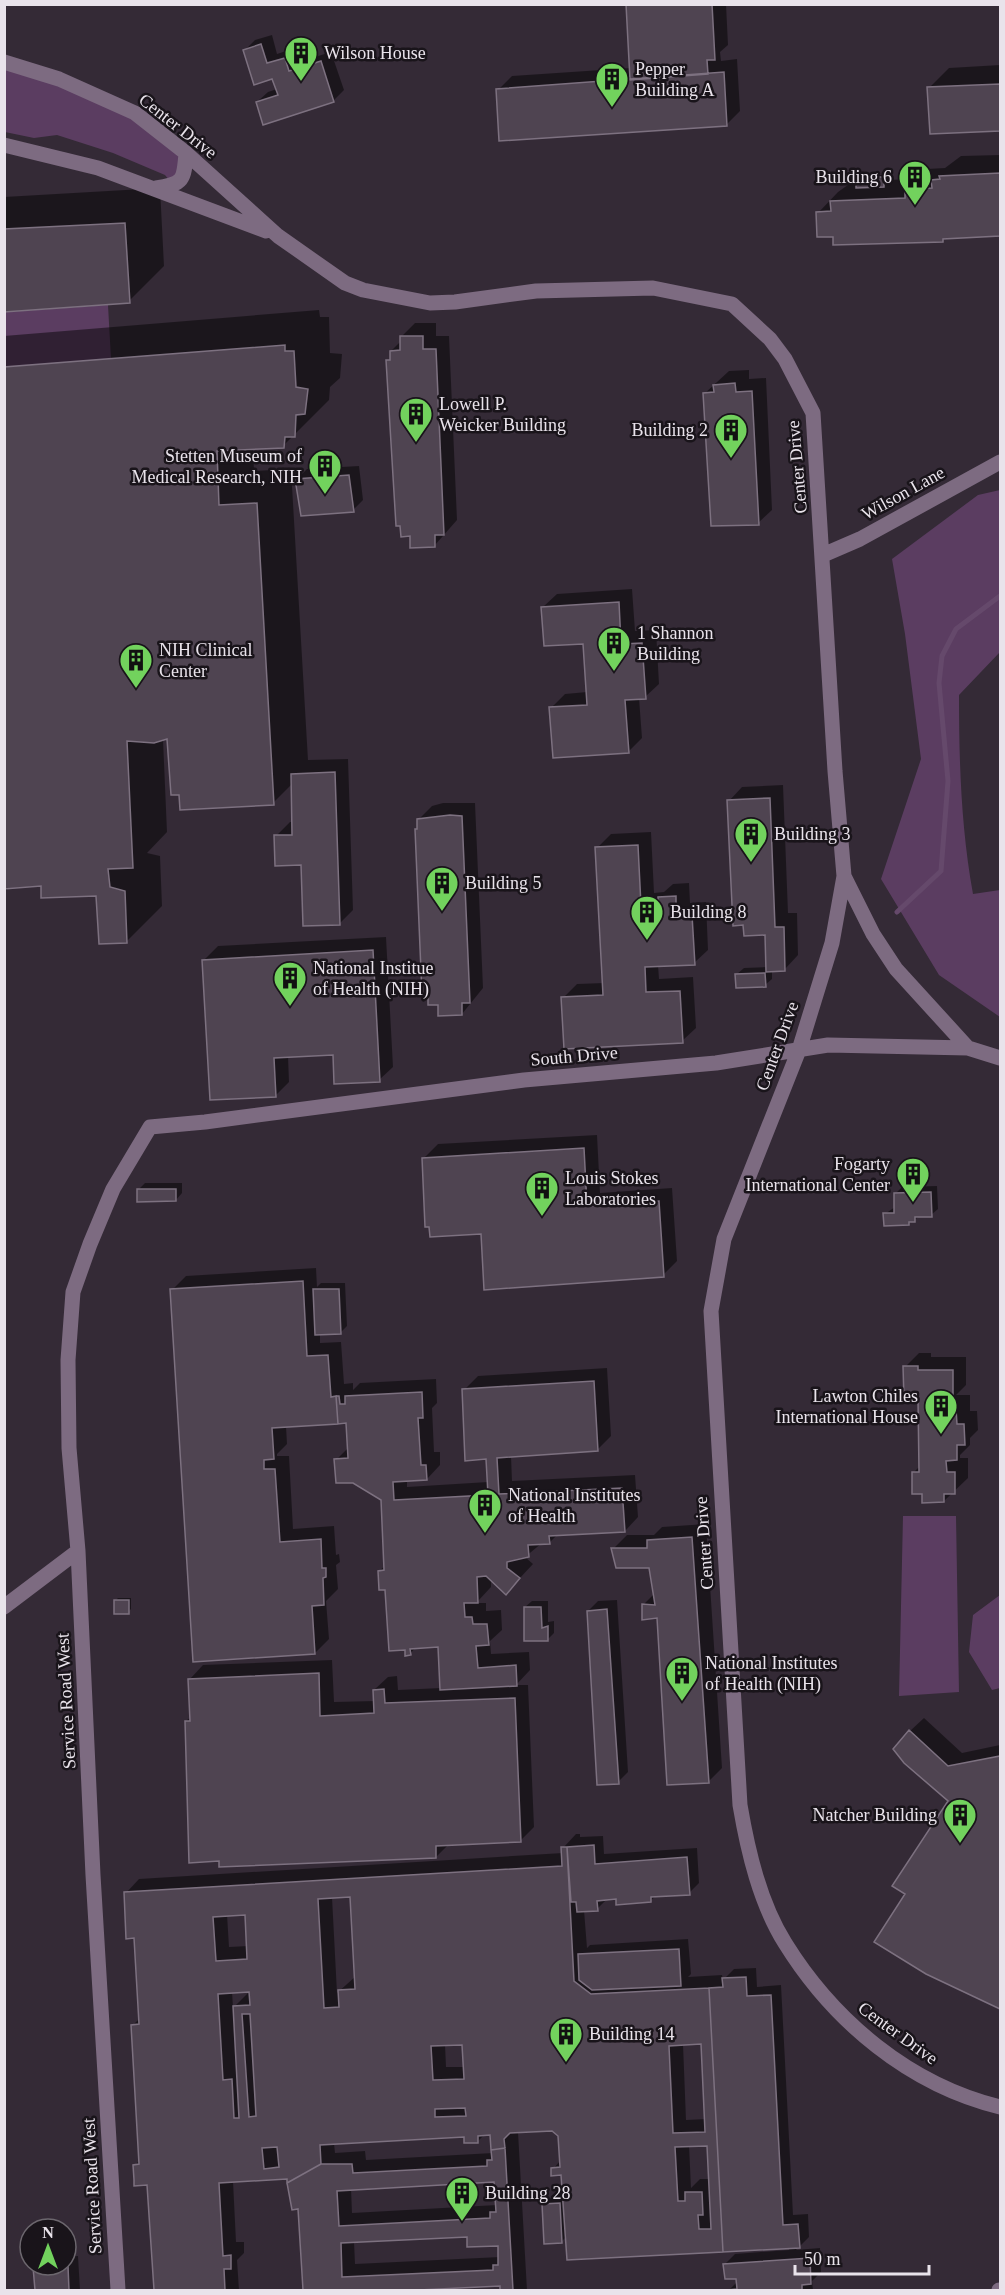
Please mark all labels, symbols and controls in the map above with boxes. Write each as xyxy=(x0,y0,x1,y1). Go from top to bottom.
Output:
building icon: Wilson House xyxy=(283,35,319,82)
place label: Wilson House xyxy=(324,43,426,63)
place label: Pepper Building A xyxy=(635,59,715,100)
building icon: Pepper Building A xyxy=(594,61,630,108)
street label: Center Drive xyxy=(135,89,221,163)
building icon: Building 6 xyxy=(897,159,933,206)
place label: Building 6 xyxy=(815,167,892,187)
place label: Lowell P. Weicker Building xyxy=(439,394,566,435)
building icon: Lowell P. Weicker Building xyxy=(398,396,434,443)
building icon: Building 2 xyxy=(713,412,749,459)
place label: Building 2 xyxy=(631,420,708,440)
street label: Center Drive xyxy=(783,420,811,514)
place label: Stetten Museum of Medical Research, NIH xyxy=(132,446,302,487)
building icon: Stetten Museum of Medical Research, NIH xyxy=(307,448,343,495)
street label: Wilson Lane xyxy=(858,462,948,524)
place label: 1 Shannon Building xyxy=(637,623,714,664)
building icon: 1 Shannon Building xyxy=(596,625,632,672)
place label: NIH Clinical Center xyxy=(159,640,252,681)
building icon: NIH Clinical Center xyxy=(118,642,154,689)
building icon: Building 3 xyxy=(733,816,769,863)
place label: Building 3 xyxy=(774,824,851,844)
building icon: Building 5 xyxy=(424,865,460,912)
place label: Building 5 xyxy=(465,873,542,893)
building icon: Building 8 xyxy=(629,894,665,941)
place label: Building 8 xyxy=(670,902,747,922)
place label: National Institue of Health (NIH) xyxy=(313,958,433,1000)
building icon: National Institue of Health (NIH) xyxy=(272,960,308,1007)
street label: Center Drive xyxy=(752,999,802,1093)
street label: South Drive xyxy=(530,1042,618,1070)
place label: Fogarty International Center xyxy=(746,1154,890,1195)
building icon: Fogarty International Center xyxy=(895,1156,931,1203)
place label: Louis Stokes Laboratories xyxy=(565,1168,659,1209)
building icon: Louis Stokes Laboratories xyxy=(524,1170,560,1217)
place label: Lawton Chiles International House xyxy=(776,1386,918,1427)
building icon: Lawton Chiles International House xyxy=(923,1388,959,1435)
place label: National Institutes of Health xyxy=(508,1485,640,1526)
building icon: National Institutes of Health xyxy=(467,1487,503,1534)
street label: Center Drive xyxy=(691,1496,717,1590)
street label: Service Road West xyxy=(52,1632,80,1770)
place label: National Institutes of Health (NIH) xyxy=(705,1653,837,1695)
building icon: National Institutes of Health (NIH) xyxy=(664,1655,700,1702)
building icon: Natcher Building xyxy=(942,1797,978,1844)
place label: Natcher Building xyxy=(813,1805,937,1825)
street label: Center Drive xyxy=(854,1997,942,2069)
building icon: Building 14 xyxy=(548,2016,584,2063)
place label: Building 14 xyxy=(589,2024,675,2044)
street label: Service Road West xyxy=(78,2117,106,2255)
building icon: Building 28 xyxy=(444,2175,480,2222)
place label: Building 28 xyxy=(485,2183,571,2203)
north arrow xyxy=(18,2217,78,2277)
text: N xyxy=(42,2224,54,2241)
scale bar xyxy=(795,2238,928,2276)
text: 50 m xyxy=(804,2249,841,2269)

